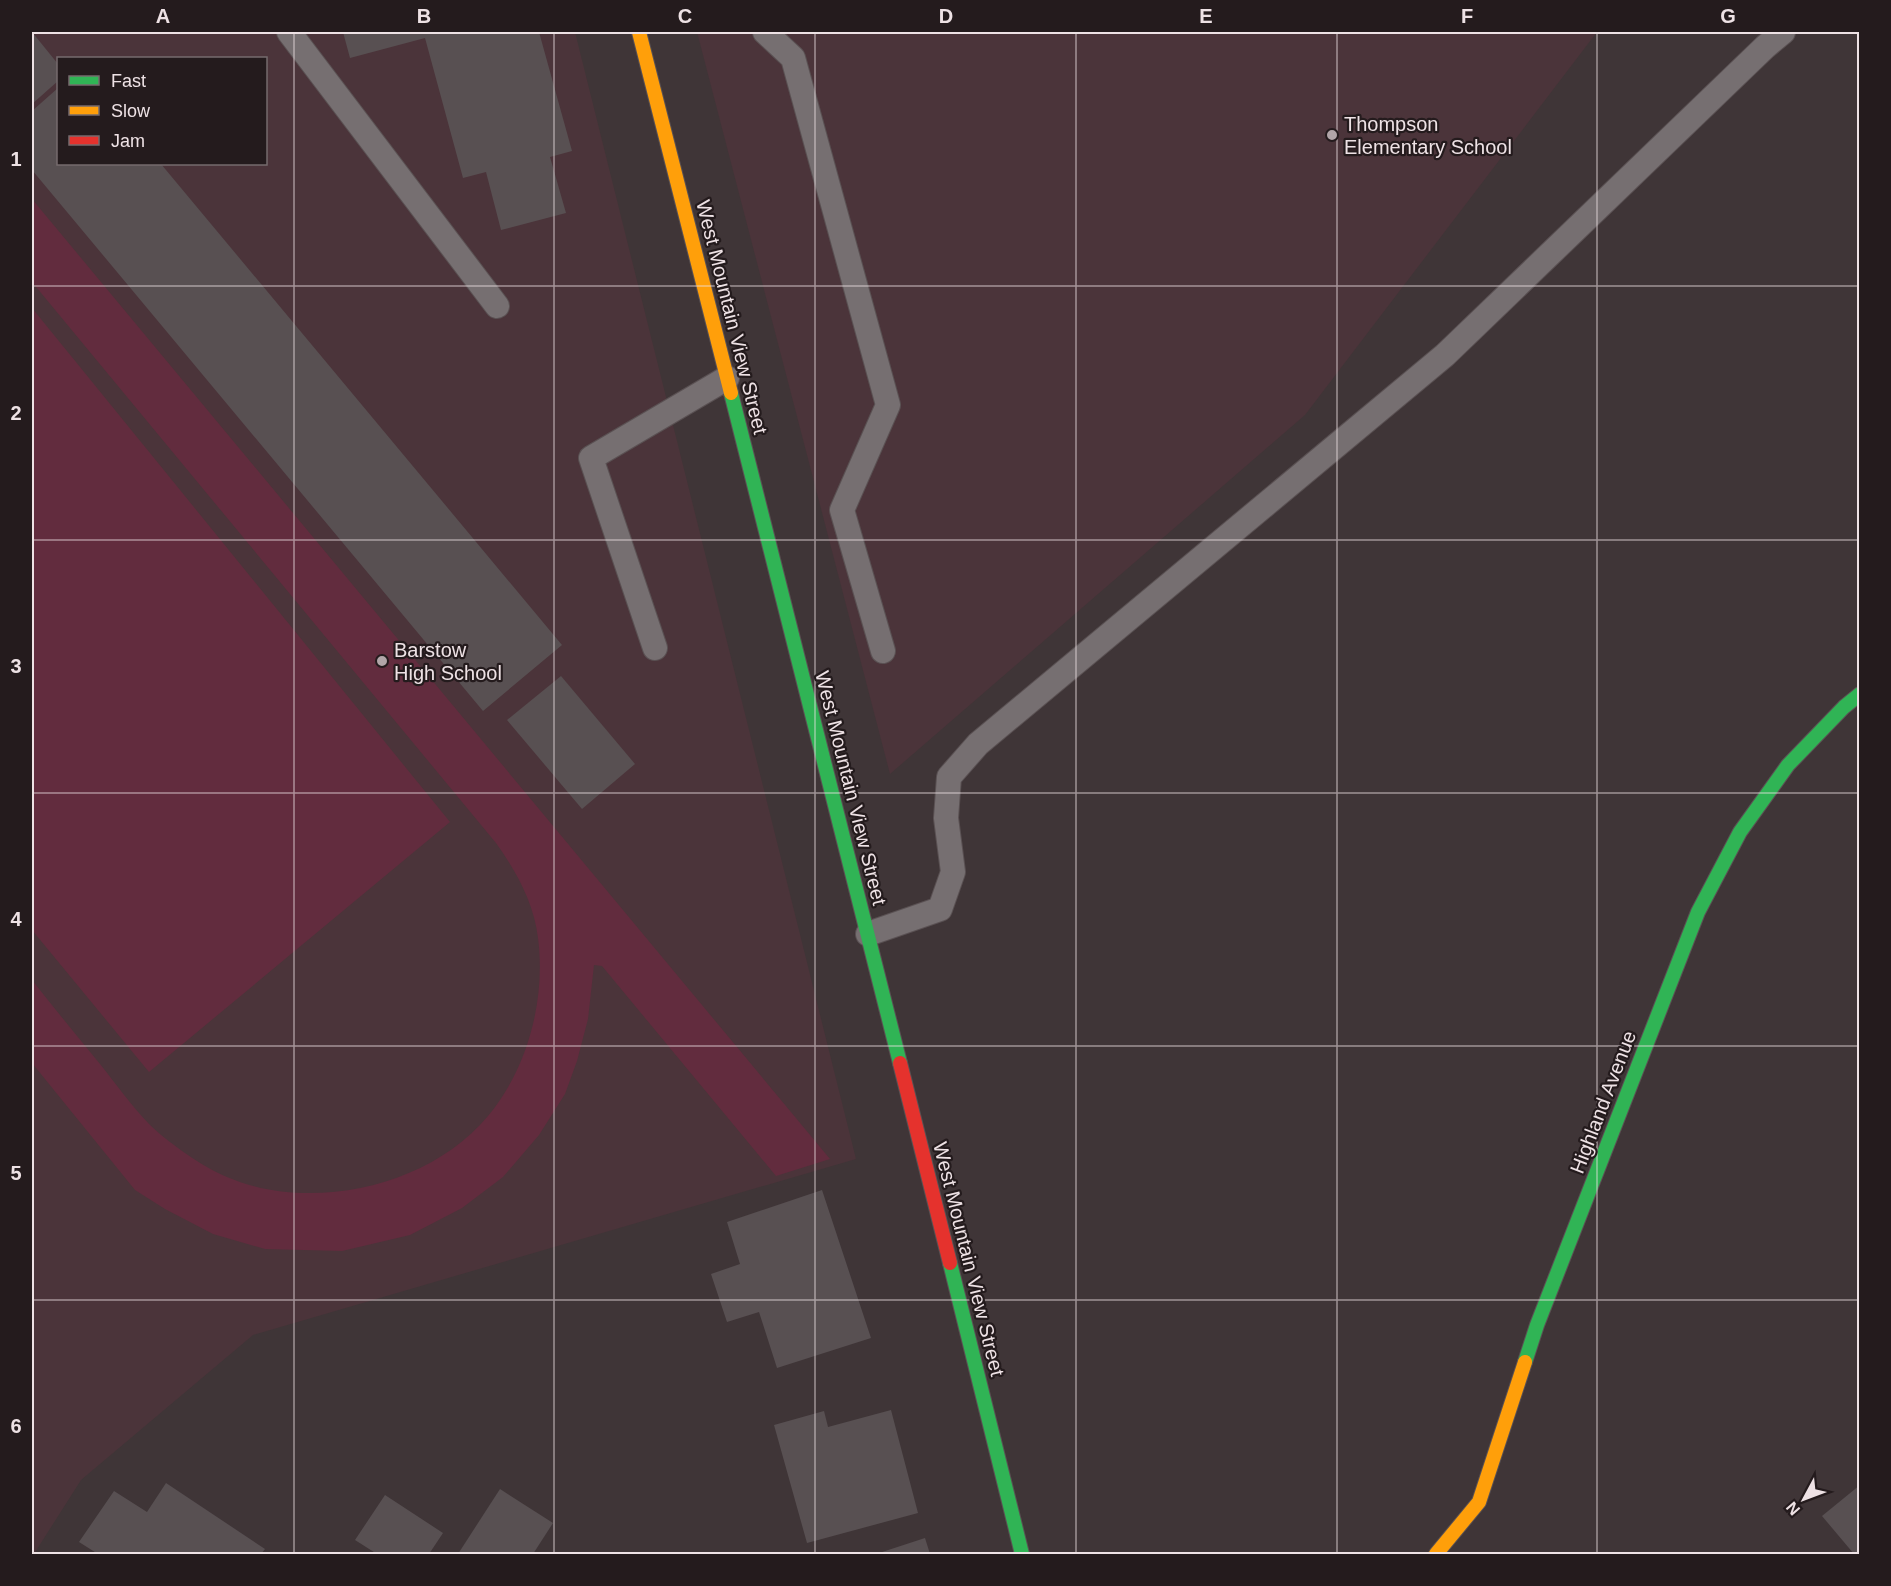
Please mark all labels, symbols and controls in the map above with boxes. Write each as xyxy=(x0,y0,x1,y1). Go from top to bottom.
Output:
text: A xyxy=(156,5,170,27)
text: B xyxy=(417,5,431,27)
text: C xyxy=(678,5,692,27)
text: D xyxy=(939,5,953,27)
text: E xyxy=(1199,5,1213,27)
text: F xyxy=(1461,5,1473,27)
text: G xyxy=(1720,5,1736,27)
legend xyxy=(57,57,267,165)
text: Fast xyxy=(111,71,146,91)
text: Slow xyxy=(111,101,151,121)
place label: Thompson Elementary School xyxy=(1344,113,1512,158)
marker: Thompson Elementary School xyxy=(1325,128,1339,142)
text: Jam xyxy=(111,131,145,151)
text: 1 xyxy=(10,148,22,170)
street label: West Mountain View Street xyxy=(692,198,772,437)
text: 2 xyxy=(10,402,22,424)
place label: Barstow High School xyxy=(394,639,502,684)
marker: Barstow High School xyxy=(375,654,389,668)
text: 3 xyxy=(10,655,22,677)
street label: West Mountain View Street xyxy=(811,669,891,908)
text: 4 xyxy=(10,908,22,930)
street label: Highland Avenue xyxy=(1566,1028,1640,1176)
street label: West Mountain View Street xyxy=(929,1140,1009,1379)
text: 5 xyxy=(10,1162,22,1184)
text: 6 xyxy=(10,1415,22,1437)
north arrow xyxy=(1774,1469,1834,1529)
text: N xyxy=(1783,1499,1803,1518)

